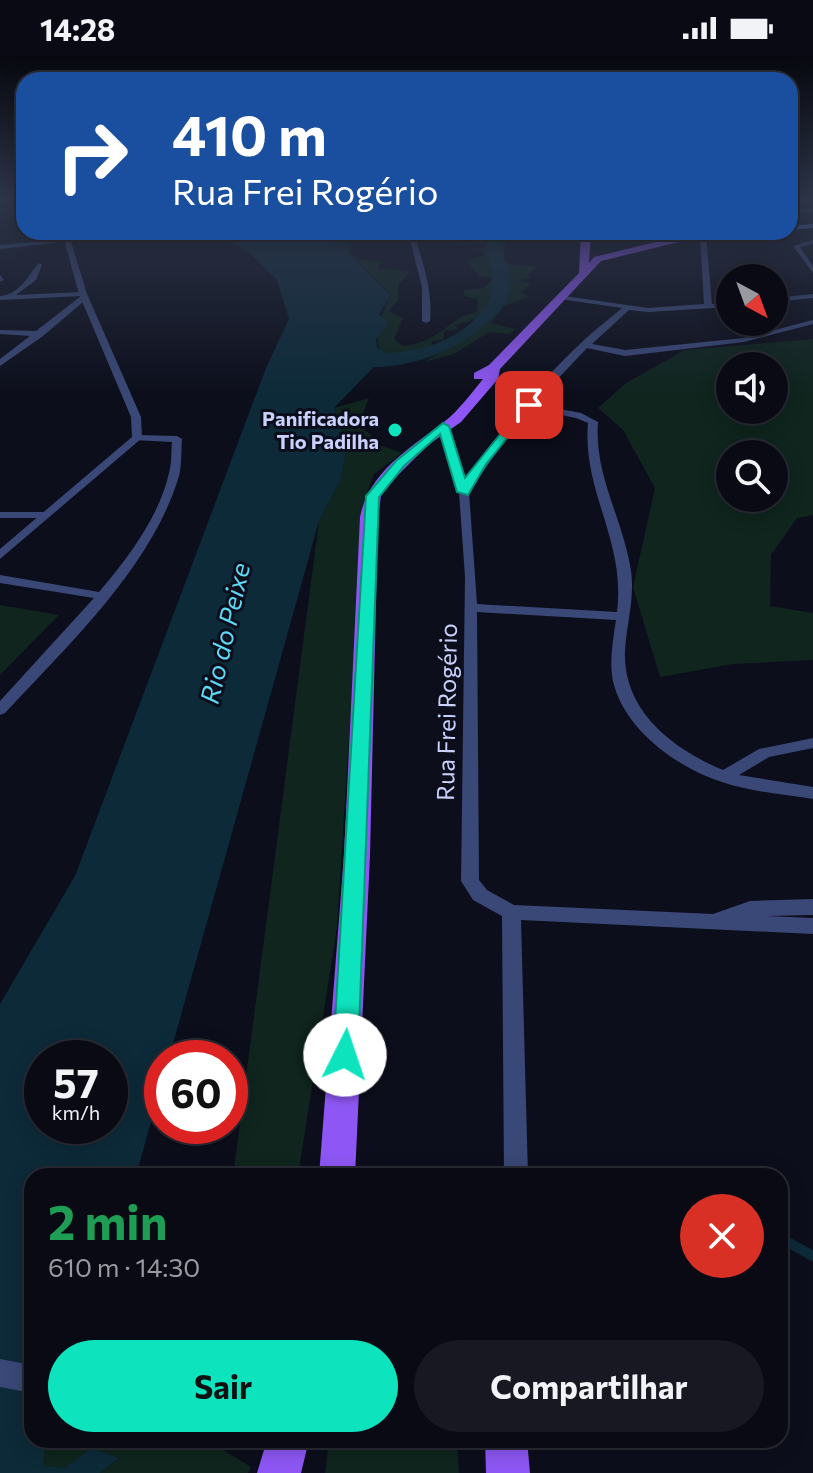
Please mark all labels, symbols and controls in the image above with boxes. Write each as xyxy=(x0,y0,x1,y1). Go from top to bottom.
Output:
text: 14:28 xyxy=(40,10,115,47)
text: 410 m xyxy=(172,99,327,168)
icon: right xyxy=(40,104,144,208)
text: Rua Frei Rogério xyxy=(172,168,439,212)
north arrow xyxy=(716,264,788,336)
map controls xyxy=(716,264,788,512)
button: sound xyxy=(716,352,788,424)
pin xyxy=(495,371,563,439)
icon: arrive xyxy=(507,383,551,427)
place label: Panificadora Tio Padilha xyxy=(262,406,379,453)
marker: Panificadora Tio Padilha xyxy=(386,421,404,439)
button: search xyxy=(716,440,788,512)
water label: Rio do Peixe xyxy=(193,559,255,706)
street label: Rua Frei Rogério xyxy=(430,623,462,801)
position arrow xyxy=(303,1013,387,1097)
speed limit sign: 60 xyxy=(144,1040,248,1144)
text: 57 xyxy=(53,1057,99,1106)
text: km/h xyxy=(52,1100,100,1124)
text: 2 min xyxy=(48,1191,168,1250)
button: close xyxy=(680,1194,764,1278)
text: 610 m · 14:30 xyxy=(48,1251,200,1282)
button: Sair xyxy=(48,1340,398,1432)
button: Compartilhar xyxy=(414,1340,764,1432)

